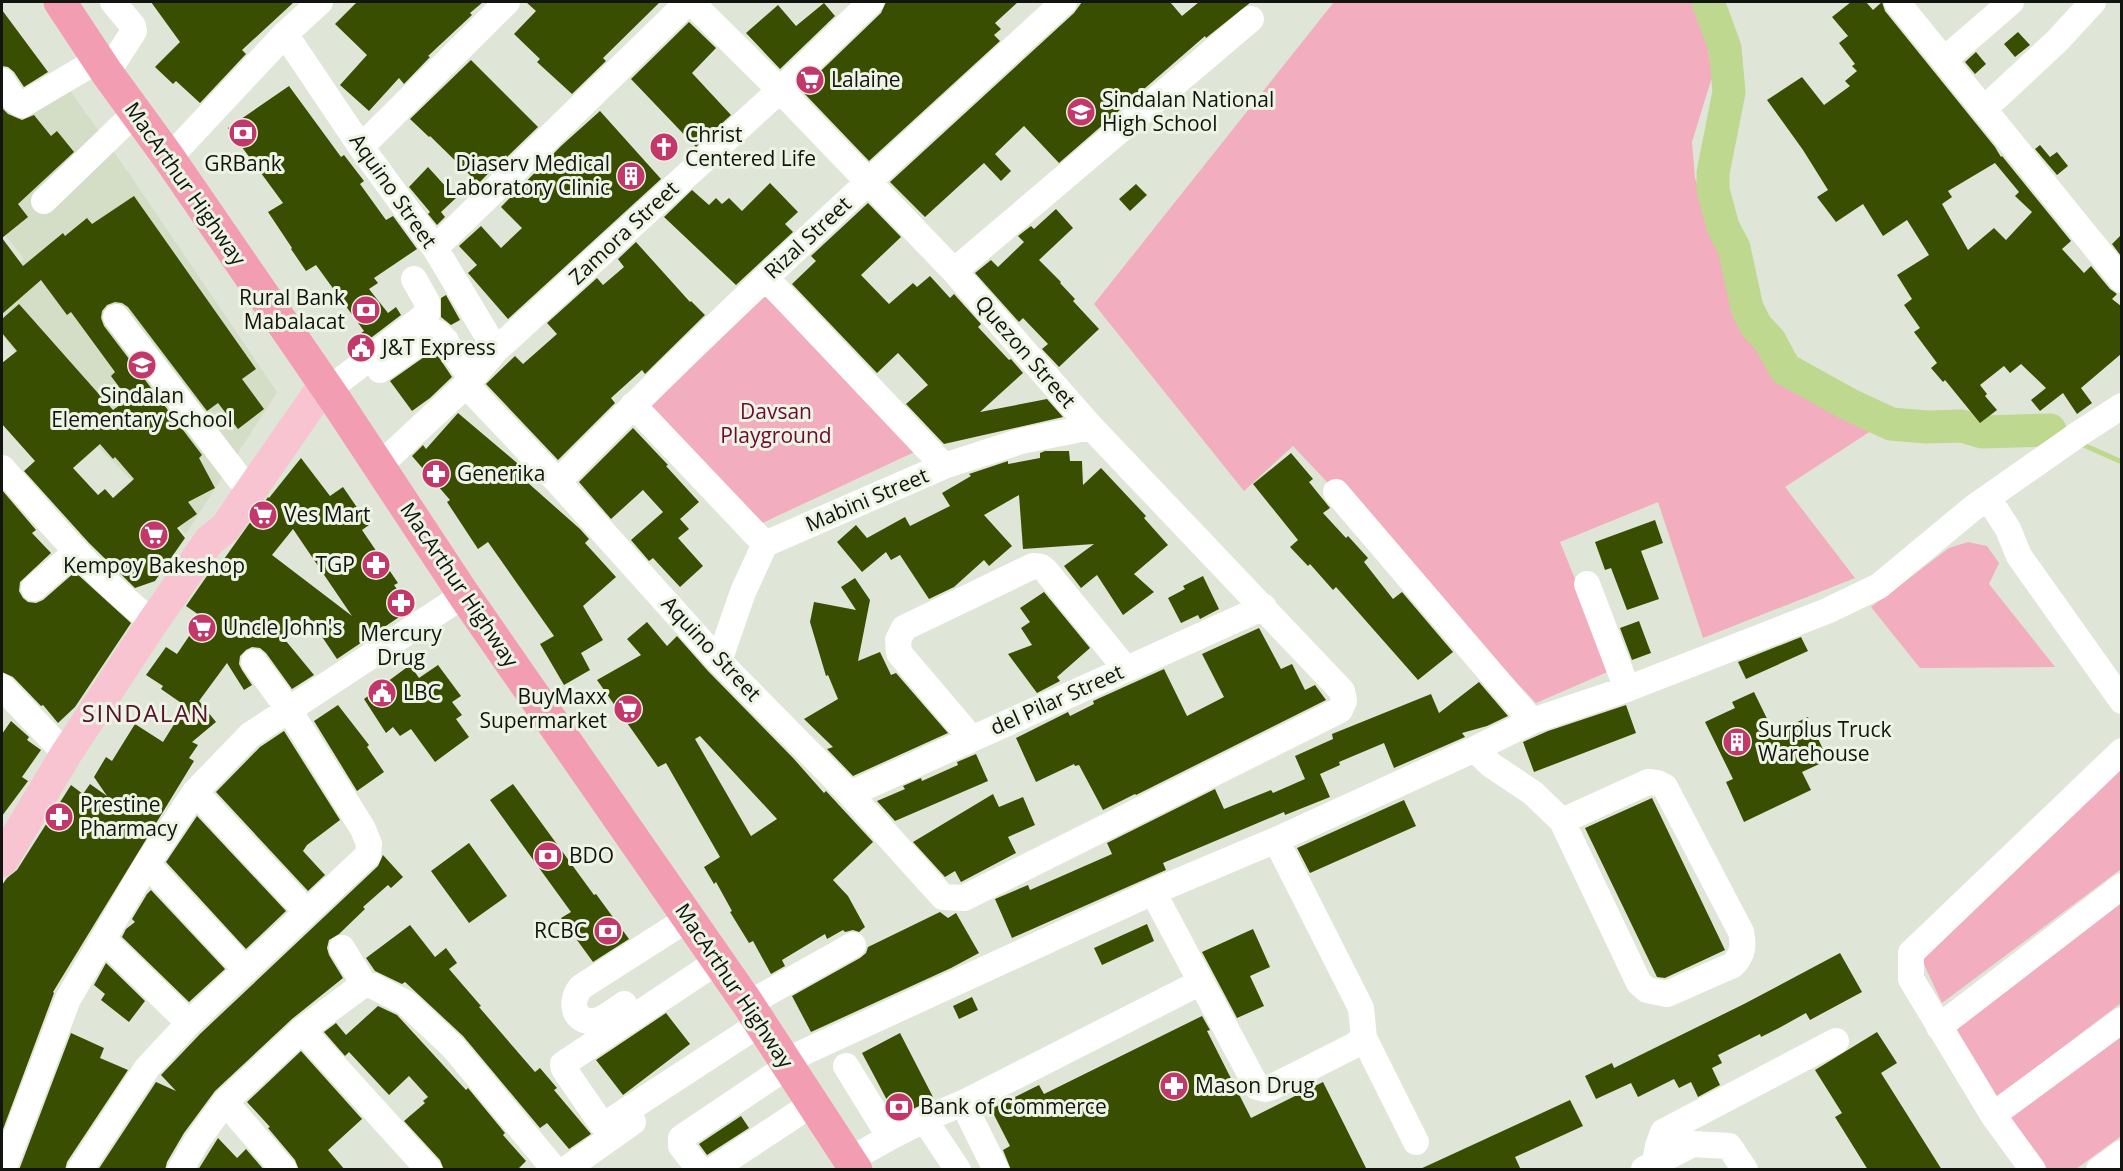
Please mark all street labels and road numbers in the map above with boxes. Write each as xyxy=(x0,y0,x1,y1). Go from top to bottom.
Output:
street label: MacArthur Highway xyxy=(119,96,253,271)
street label: Aquino Street xyxy=(344,128,444,253)
street label: Zamora Street xyxy=(563,174,684,290)
street label: Rizal Street xyxy=(758,190,857,285)
street label: Quezon Street xyxy=(969,289,1082,414)
street label: Mabini Street xyxy=(801,461,932,538)
street label: MacArthur Highway xyxy=(394,496,526,673)
street label: Aquino Street xyxy=(656,590,768,707)
street label: del Pilar Street xyxy=(986,657,1128,741)
street label: MacArthur Highway xyxy=(669,897,801,1074)

